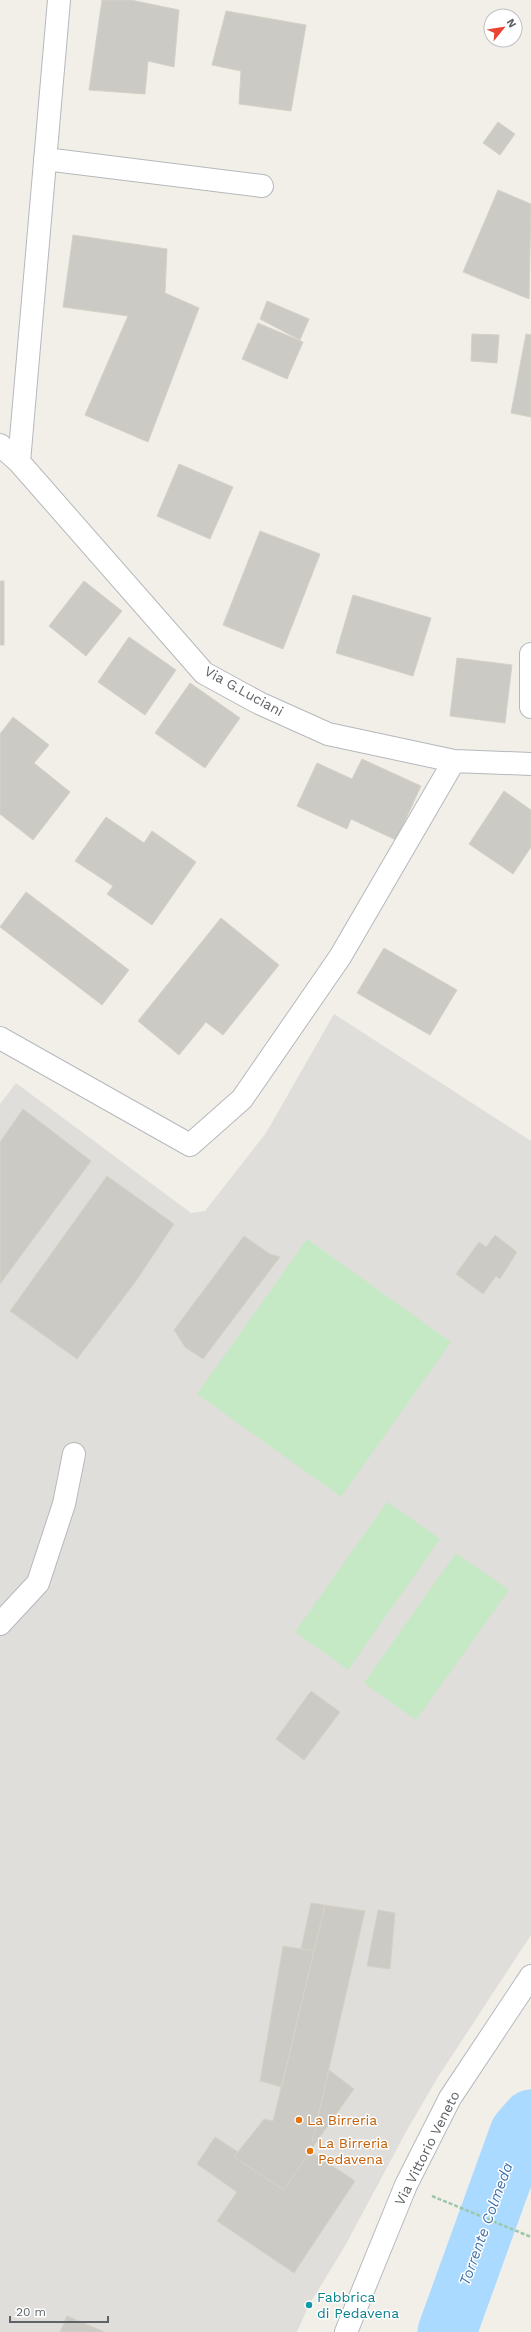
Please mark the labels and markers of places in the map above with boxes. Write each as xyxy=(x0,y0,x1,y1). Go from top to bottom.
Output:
place label: La Birreria xyxy=(307,2112,377,2128)
marker: La Birreria xyxy=(294,2115,304,2125)
place label: La Birreria Pedavena xyxy=(318,2135,388,2167)
marker: La Birreria Pedavena xyxy=(305,2146,315,2156)
place label: Fabbrica di Pedavena xyxy=(317,2289,399,2321)
marker: Fabbrica di Pedavena xyxy=(304,2300,314,2310)

